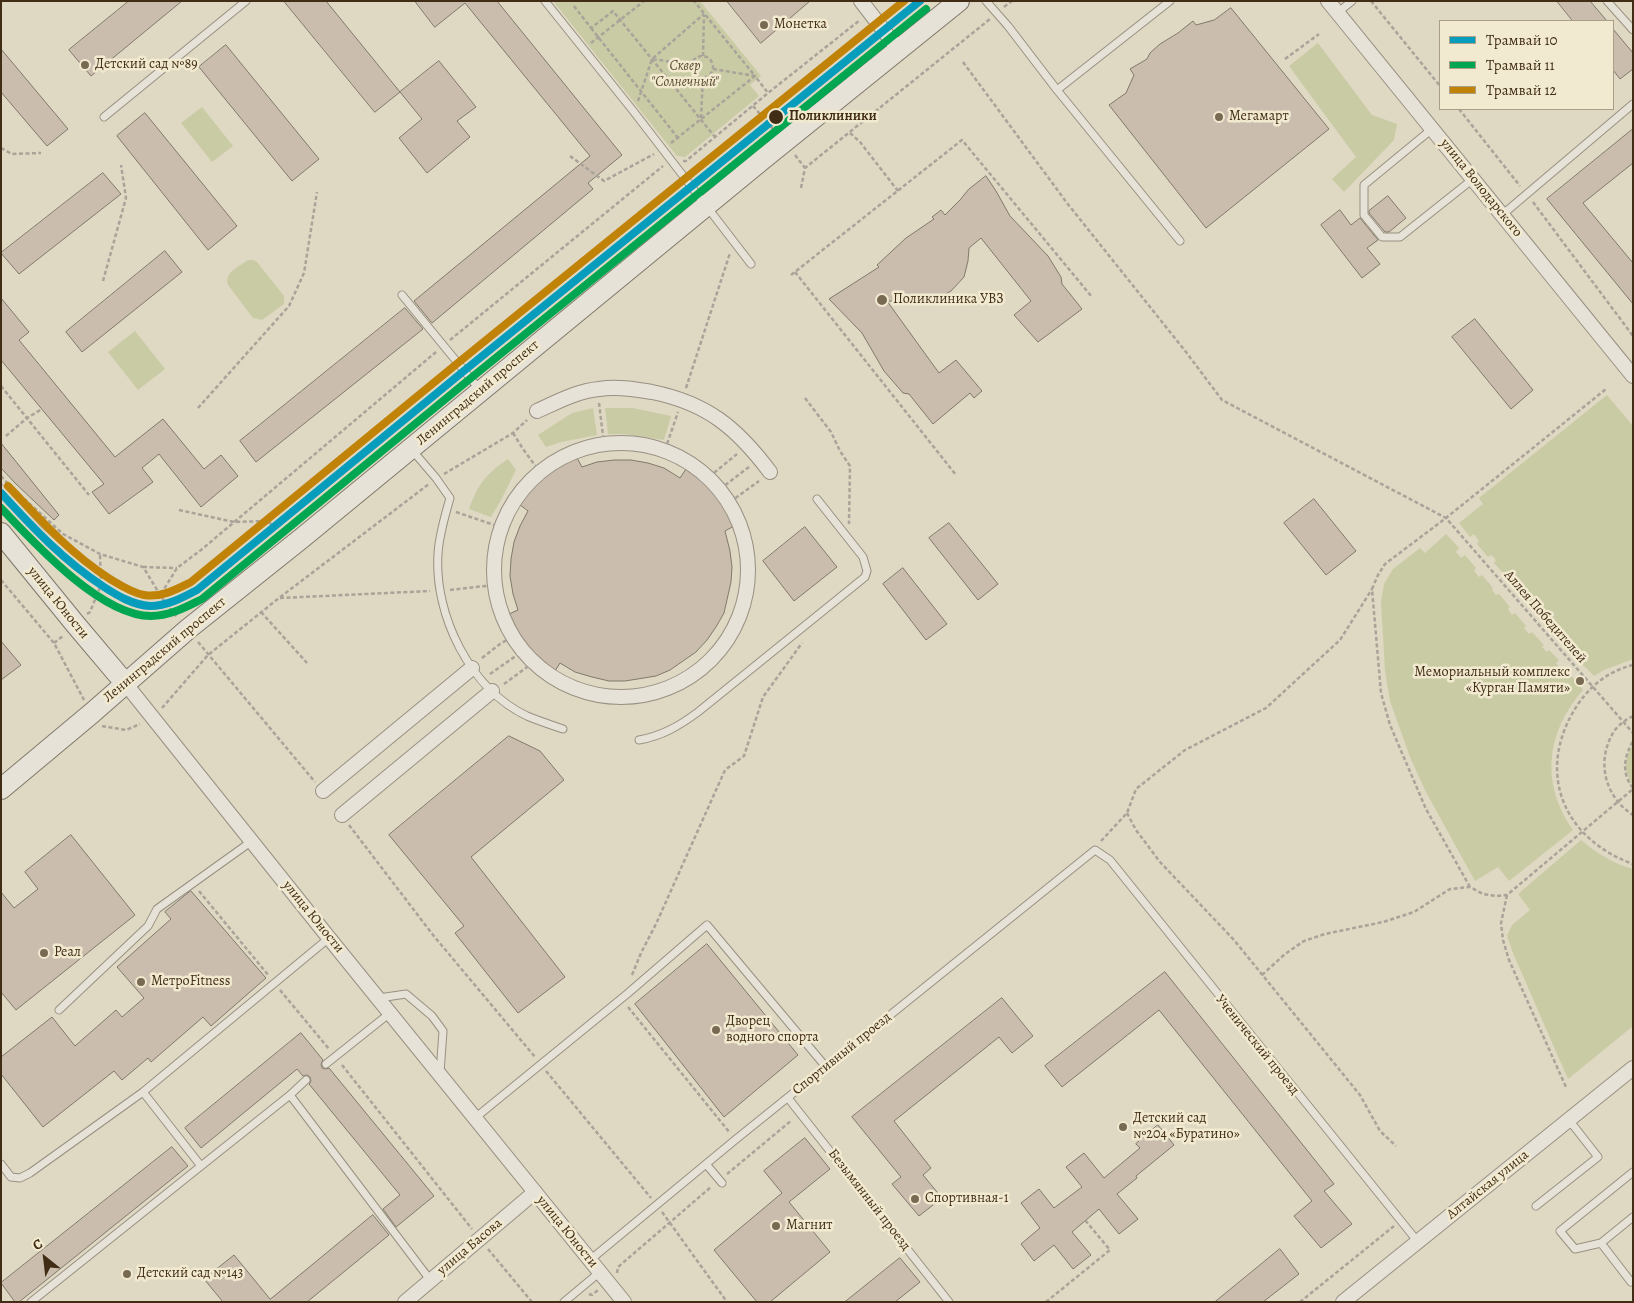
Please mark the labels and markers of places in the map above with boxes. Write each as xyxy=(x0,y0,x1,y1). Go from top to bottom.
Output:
place label: Монетка xyxy=(774,17,827,33)
marker: Монетка xyxy=(758,19,770,31)
place label: Детский сад №89 xyxy=(95,57,198,73)
marker: Детский сад №89 xyxy=(79,59,91,71)
marker: Поликлиники xyxy=(767,108,785,126)
place label: Поликлиники xyxy=(789,109,877,125)
place label: Мегамарт xyxy=(1229,109,1289,125)
marker: Мегамарт xyxy=(1213,111,1225,123)
place label: Поликлиника УВЗ xyxy=(893,292,1004,308)
marker: Поликлиника УВЗ xyxy=(875,293,889,307)
place label: Мемориальный комплекс «Курган Памяти» xyxy=(1414,665,1570,698)
marker: Мемориальный комплекс «Курган Памяти» xyxy=(1574,675,1586,687)
place label: Реал xyxy=(54,945,81,961)
marker: Реал xyxy=(38,947,50,959)
place label: МетроFitness xyxy=(151,974,230,990)
marker: МетроFitness xyxy=(135,976,147,988)
place label: Дворец водного спорта xyxy=(726,1014,819,1046)
marker: Дворец водного спорта xyxy=(710,1024,722,1036)
place label: Детский сад №204 «Буратино» xyxy=(1133,1111,1240,1144)
marker: Детский сад №204 «Буратино» xyxy=(1117,1121,1129,1133)
place label: Спортивная-1 xyxy=(925,1191,1008,1207)
marker: Спортивная-1 xyxy=(909,1193,921,1205)
place label: Магнит xyxy=(786,1218,833,1234)
marker: Магнит xyxy=(770,1220,782,1232)
place label: Детский сад №143 xyxy=(137,1266,243,1282)
marker: Детский сад №143 xyxy=(121,1268,133,1280)

